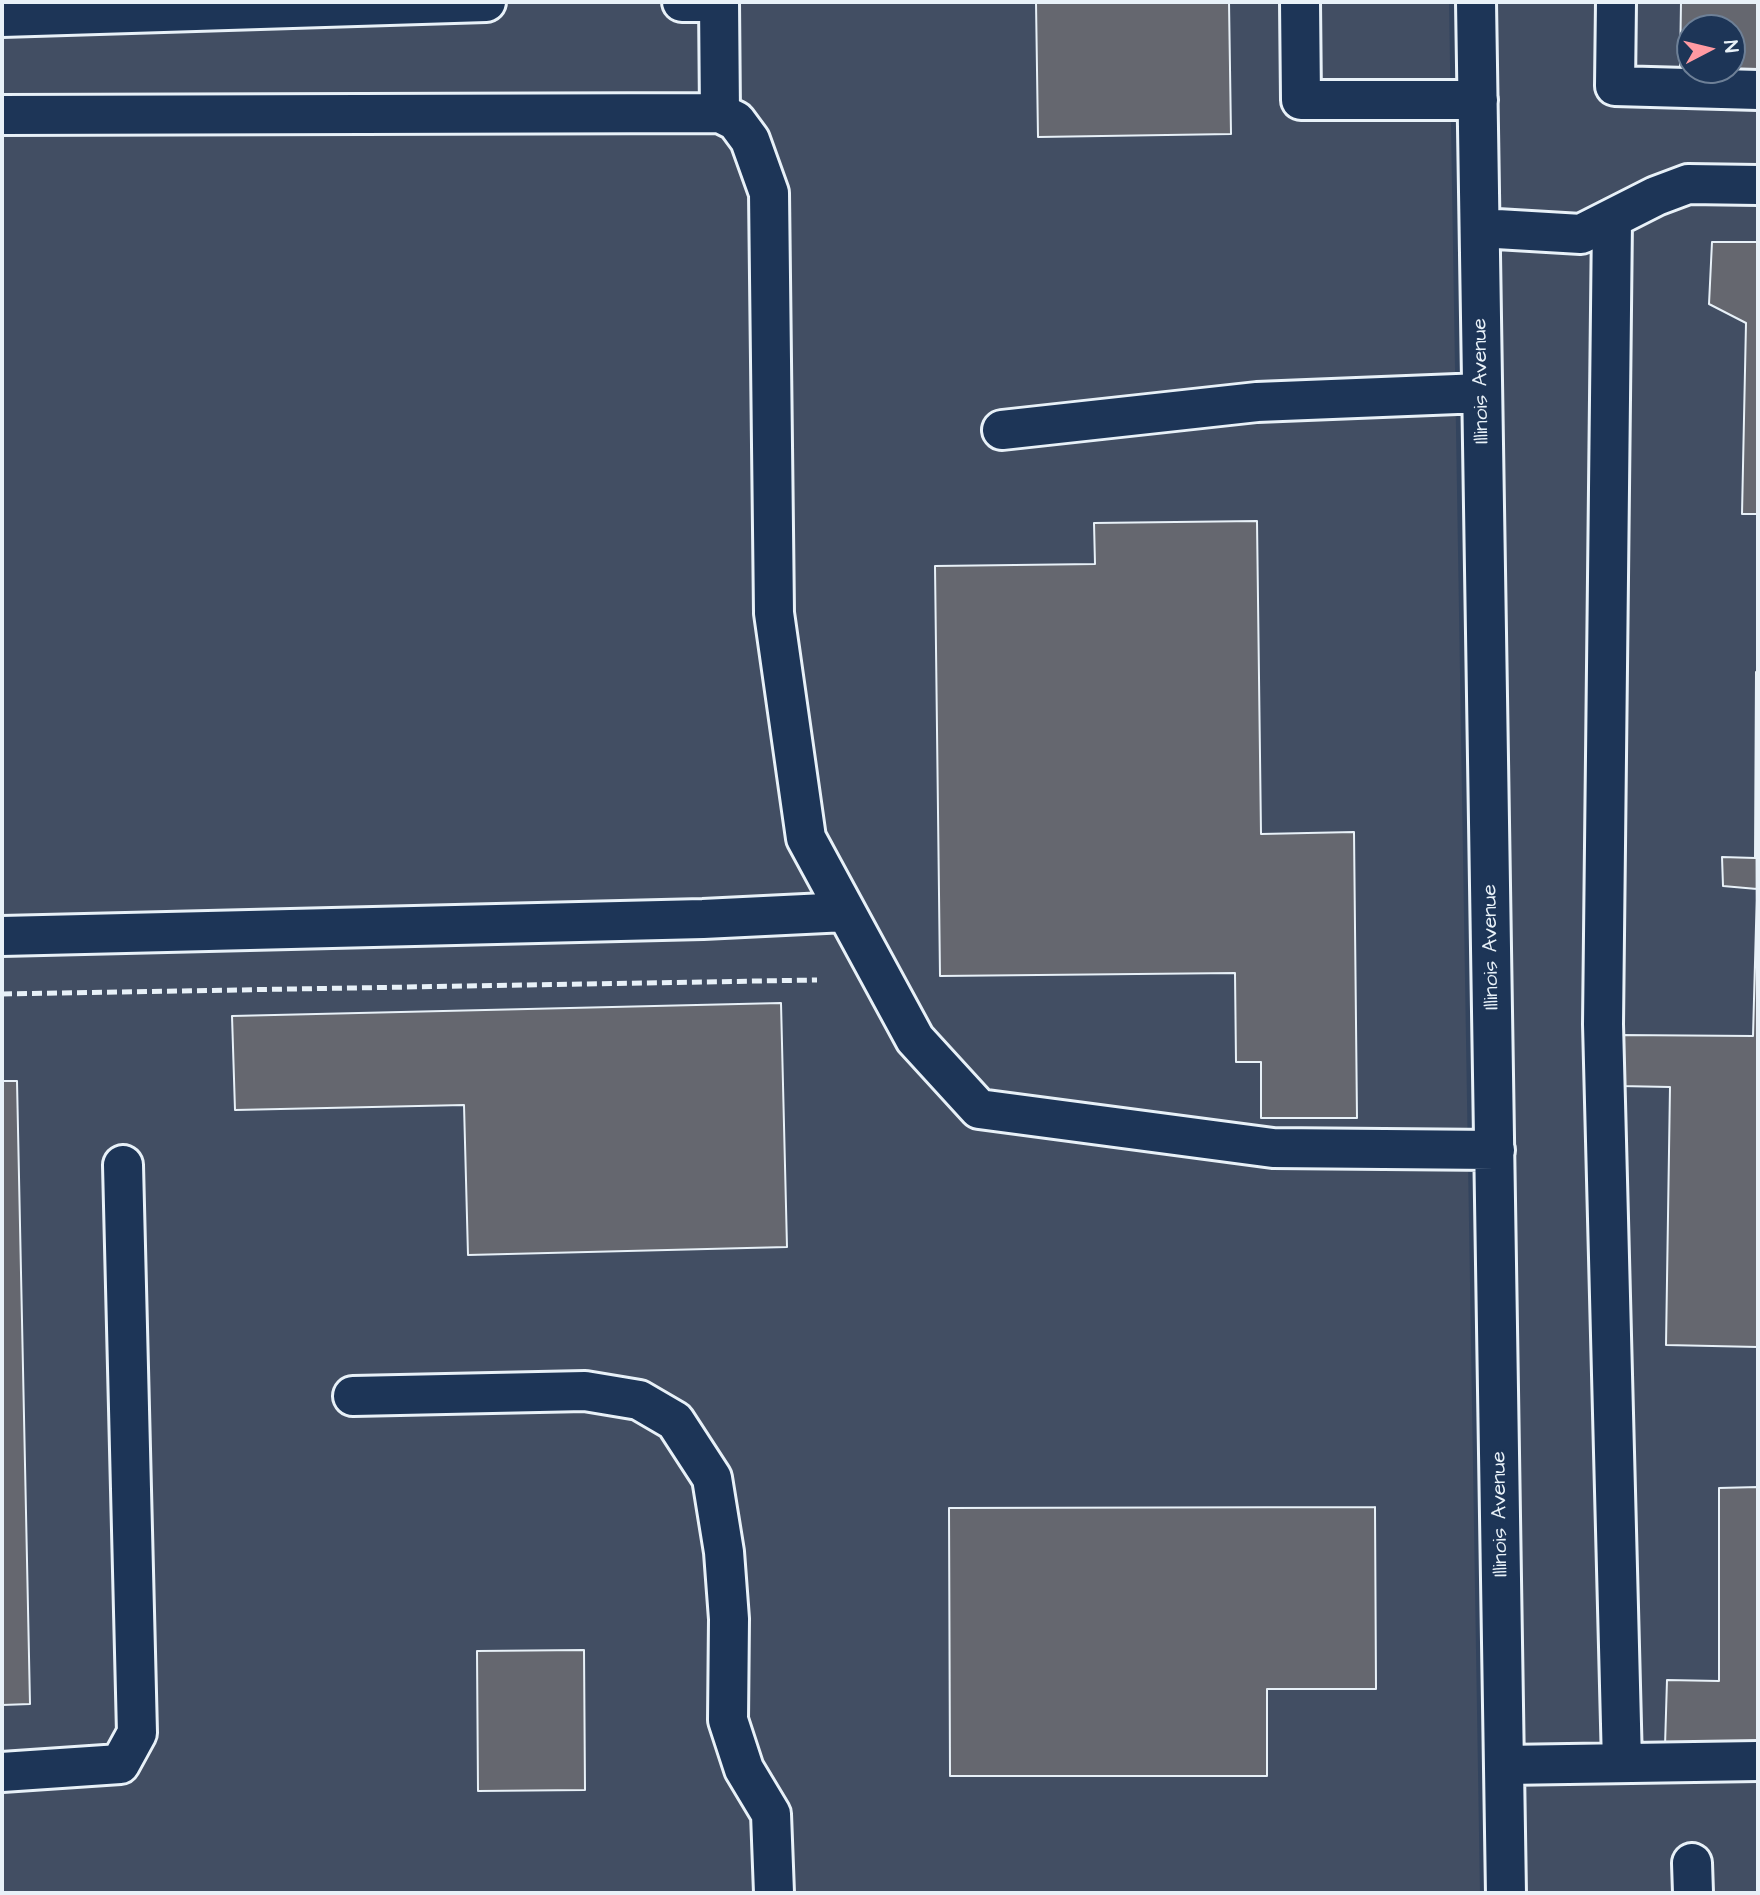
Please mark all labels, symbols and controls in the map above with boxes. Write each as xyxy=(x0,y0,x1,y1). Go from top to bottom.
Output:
north arrow xyxy=(1676,14,1746,84)
text: N xyxy=(1716,39,1744,54)
street label: Illinois Avenue xyxy=(1468,318,1496,444)
street label: Illinois Avenue xyxy=(1478,884,1506,1010)
street label: Illinois Avenue xyxy=(1487,1451,1515,1577)

